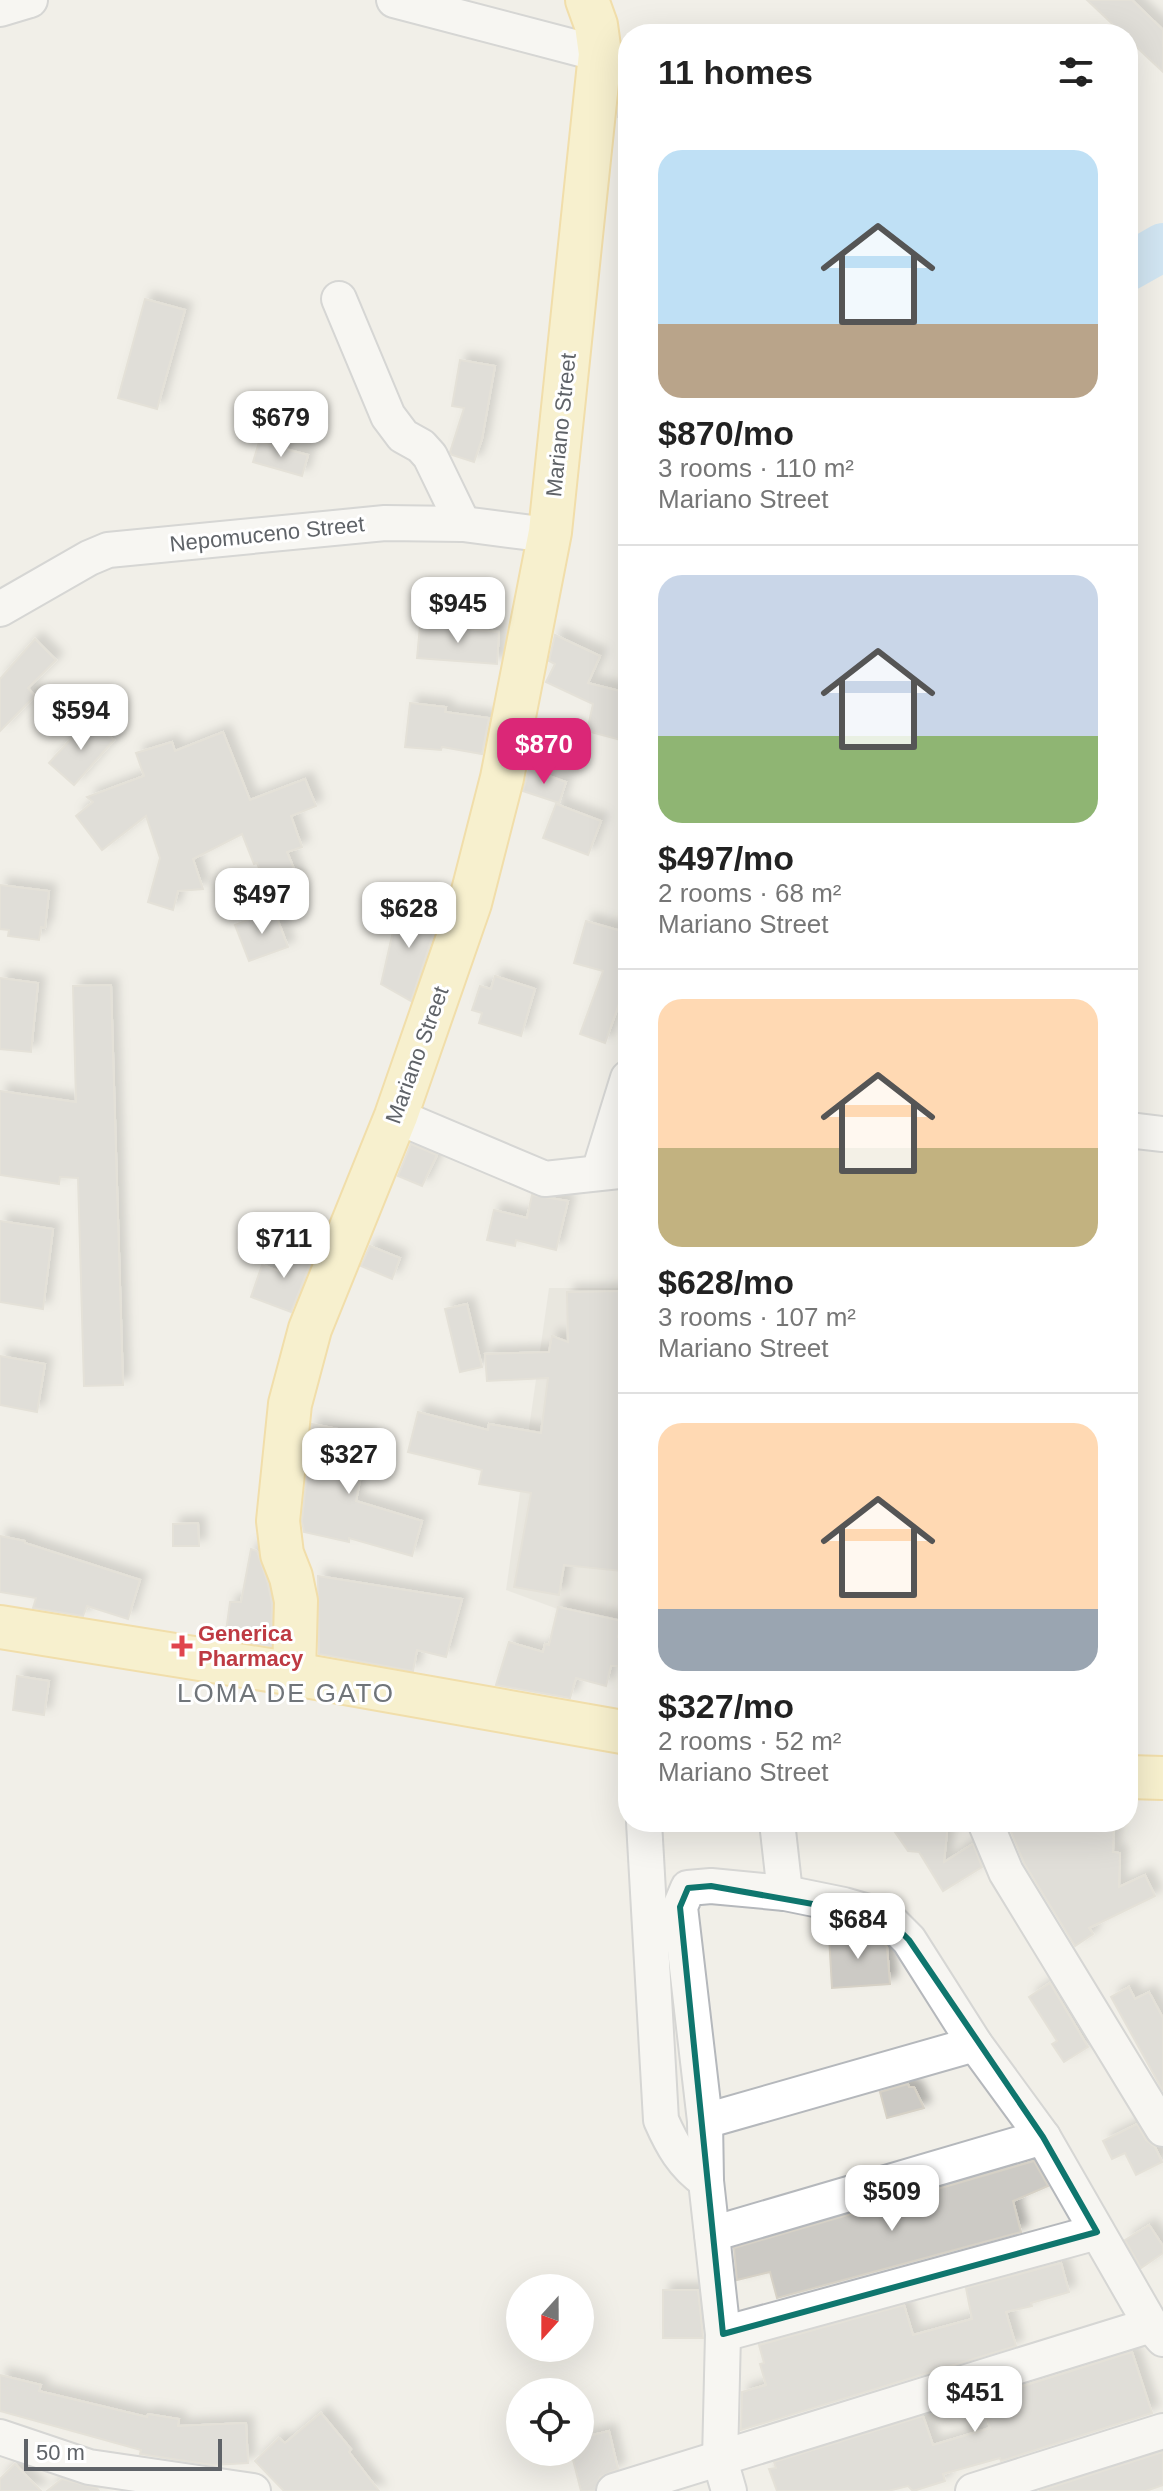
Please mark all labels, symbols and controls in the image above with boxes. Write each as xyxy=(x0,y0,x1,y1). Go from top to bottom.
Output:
icon: filters xyxy=(1054,50,1098,94)
text: 11 homes xyxy=(658,53,813,91)
icon: home xyxy=(806,202,950,346)
street label: Mariano Street xyxy=(541,352,581,498)
pin: $679 xyxy=(234,391,328,459)
text: $679 xyxy=(252,402,310,432)
text: $870/mo xyxy=(658,414,794,452)
text: 3 rooms · 110 m² xyxy=(658,453,854,483)
text: Mariano Street xyxy=(658,484,829,514)
street label: Nepomuceno Street xyxy=(168,511,366,557)
pin: $945 xyxy=(411,577,505,645)
text: $945 xyxy=(429,588,487,618)
icon: home xyxy=(806,627,950,771)
pin: $594 xyxy=(34,684,128,752)
text: $594 xyxy=(52,695,110,725)
pin: $870 xyxy=(497,718,591,786)
text: $870 xyxy=(515,729,573,759)
text: $497/mo xyxy=(658,839,794,877)
pin: $497 xyxy=(215,868,309,936)
text: 2 rooms · 68 m² xyxy=(658,878,842,908)
text: $497 xyxy=(233,879,291,909)
pin: $628 xyxy=(362,882,456,950)
text: $628 xyxy=(380,893,438,923)
text: Mariano Street xyxy=(658,909,829,939)
street label: Mariano Street xyxy=(381,983,453,1127)
icon: home xyxy=(806,1051,950,1195)
pin: $711 xyxy=(237,1212,331,1280)
text: $711 xyxy=(256,1223,312,1253)
text: $628/mo xyxy=(658,1263,794,1301)
text: 3 rooms · 107 m² xyxy=(658,1302,856,1332)
text: Mariano Street xyxy=(658,1333,829,1363)
pin: $327 xyxy=(302,1428,396,1496)
text: $327 xyxy=(320,1439,378,1469)
icon: home xyxy=(806,1475,950,1619)
place label: Generica Pharmacy xyxy=(198,1621,304,1671)
marker: Generica Pharmacy xyxy=(173,1637,191,1655)
district label: LOMA DE GATO xyxy=(177,1678,395,1708)
text: $327/mo xyxy=(658,1687,794,1725)
text: 2 rooms · 52 m² xyxy=(658,1726,842,1756)
text: Mariano Street xyxy=(658,1757,829,1787)
pin: $684 xyxy=(811,1893,905,1961)
text: $684 xyxy=(829,1904,887,1934)
pin: $509 xyxy=(845,2165,939,2233)
text: $509 xyxy=(863,2176,921,2206)
north arrow xyxy=(506,2274,594,2362)
map controls xyxy=(506,2274,594,2466)
pin: $451 xyxy=(928,2366,1022,2434)
text: $451 xyxy=(946,2377,1004,2407)
button: locate xyxy=(506,2378,594,2466)
scale bar xyxy=(24,2435,222,2471)
text: 50 m xyxy=(36,2440,85,2465)

